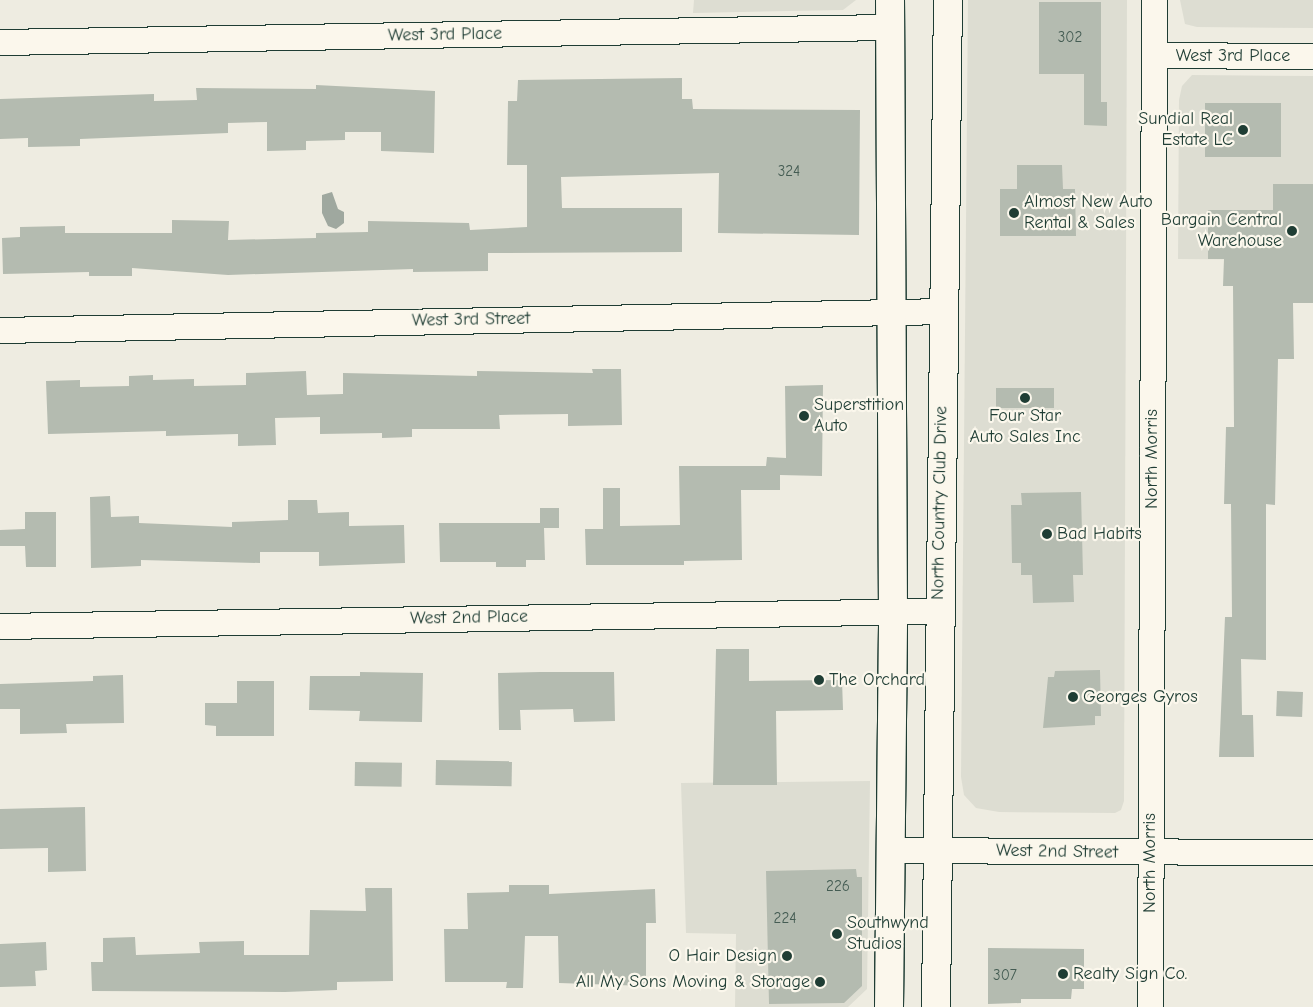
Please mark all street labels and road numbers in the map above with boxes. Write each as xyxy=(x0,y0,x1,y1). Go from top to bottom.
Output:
street label: West 3rd Place xyxy=(388,23,502,47)
street label: West 3rd Place xyxy=(1176,45,1290,67)
street label: West 3rd Street xyxy=(412,308,530,332)
street label: North Country Club Drive xyxy=(928,406,952,600)
street label: North Morris xyxy=(1141,409,1163,509)
street label: West 2nd Place xyxy=(410,606,528,630)
street label: North Morris xyxy=(1139,813,1161,913)
street label: West 2nd Street xyxy=(996,840,1118,864)

